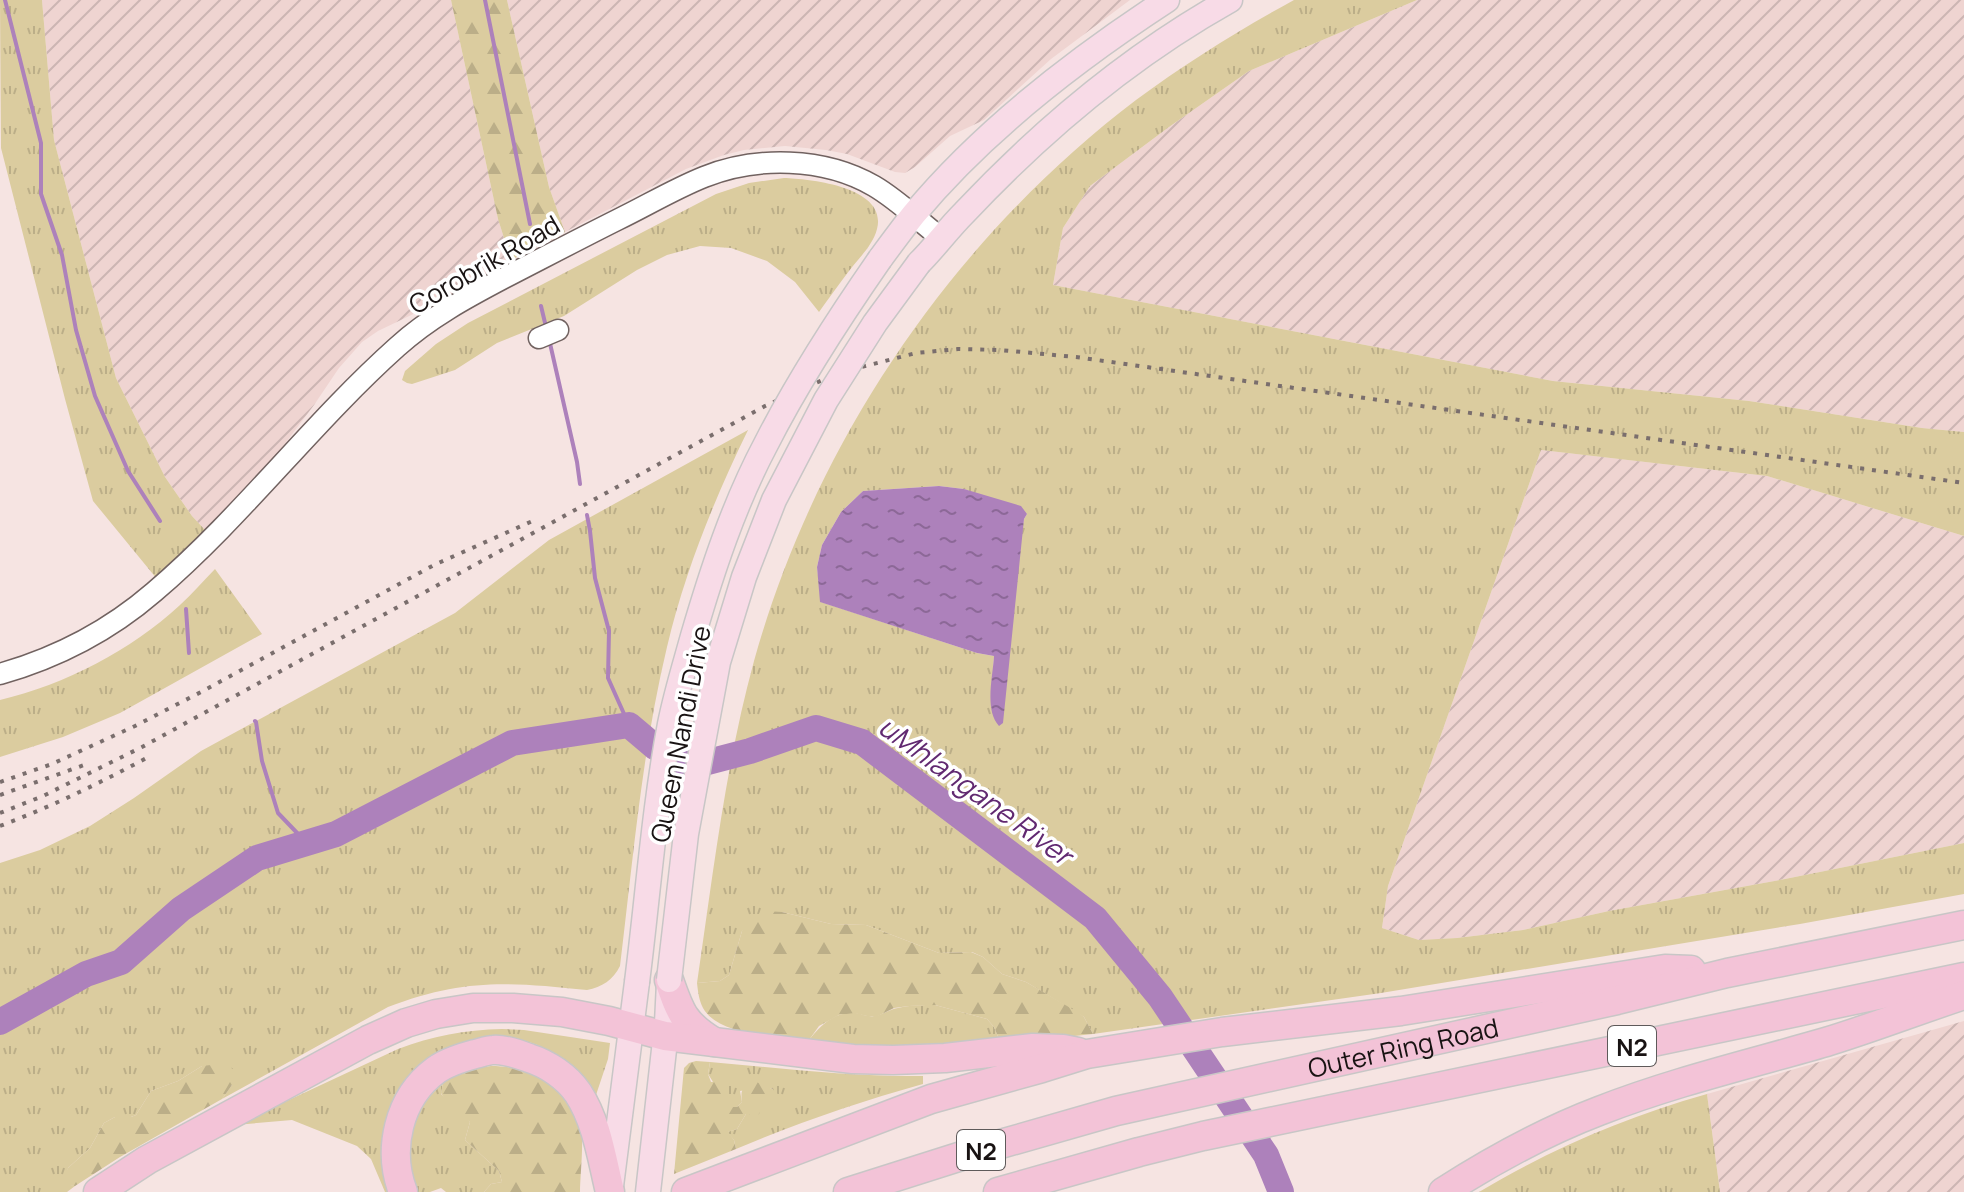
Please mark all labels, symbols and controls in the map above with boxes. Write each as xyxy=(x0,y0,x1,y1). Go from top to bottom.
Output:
street label: Corobrik Road xyxy=(402,206,566,322)
street label: Queen Nandi Drive xyxy=(641,623,719,845)
water label: uMhlangane River xyxy=(872,707,1084,875)
street label: Outer Ring Road xyxy=(1304,1009,1502,1086)
road number: N2 xyxy=(1608,1026,1656,1066)
road number: N2 xyxy=(957,1130,1005,1170)

